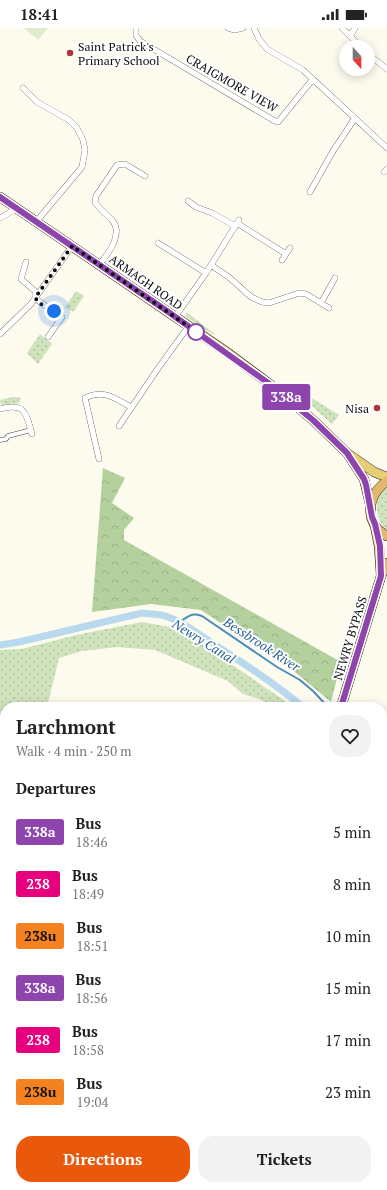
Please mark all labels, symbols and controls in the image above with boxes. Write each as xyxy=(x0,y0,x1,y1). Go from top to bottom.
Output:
text: 18:41 xyxy=(20,4,59,24)
place label: Saint Patrick's Primary School xyxy=(78,39,160,68)
north arrow xyxy=(339,40,375,76)
map controls xyxy=(339,40,375,76)
marker: Saint Patrick's Primary School xyxy=(65,48,75,58)
street label: CRAIGMORE VIEW xyxy=(184,51,281,116)
street label: ARMAGH ROAD xyxy=(107,251,185,313)
your location xyxy=(44,301,64,321)
unlabelled marker xyxy=(187,323,205,341)
line badge: 338a xyxy=(258,384,314,410)
text: 338a xyxy=(270,387,302,406)
place label: Nisa xyxy=(345,401,369,416)
marker: Nisa xyxy=(372,403,382,413)
street label: NEWRY BYPASS xyxy=(330,594,370,682)
water label: Bessbrook River xyxy=(220,612,304,676)
water label: Newry Canal xyxy=(168,614,239,668)
text: Larchmont xyxy=(16,714,116,739)
button: heart xyxy=(329,715,371,757)
text: Walk · 4 min · 250 m xyxy=(16,742,131,760)
text: Departures xyxy=(16,778,96,798)
text: Bus xyxy=(76,813,101,833)
text: 338a xyxy=(24,822,56,841)
text: 5 min xyxy=(333,822,371,842)
text: 18:46 xyxy=(76,833,108,851)
text: Bus xyxy=(72,865,98,885)
text: 238 xyxy=(26,874,50,893)
text: 8 min xyxy=(333,874,371,894)
text: 18:49 xyxy=(72,885,104,903)
text: Bus xyxy=(76,917,102,937)
text: 238u xyxy=(24,926,56,945)
text: 10 min xyxy=(325,926,371,946)
text: 18:51 xyxy=(76,937,108,955)
text: Bus xyxy=(76,969,101,989)
text: 338a xyxy=(24,978,56,997)
text: 15 min xyxy=(325,978,371,998)
text: 18:56 xyxy=(76,989,108,1007)
text: Bus xyxy=(72,1021,98,1041)
text: 238 xyxy=(26,1030,50,1049)
text: 17 min xyxy=(325,1030,371,1050)
text: 18:58 xyxy=(72,1041,104,1059)
text: Bus xyxy=(76,1073,102,1093)
text: 238u xyxy=(24,1082,56,1101)
text: 23 min xyxy=(325,1082,371,1102)
text: 19:04 xyxy=(76,1093,108,1111)
button: Directions xyxy=(16,1136,190,1182)
button: Tickets xyxy=(198,1136,371,1182)

